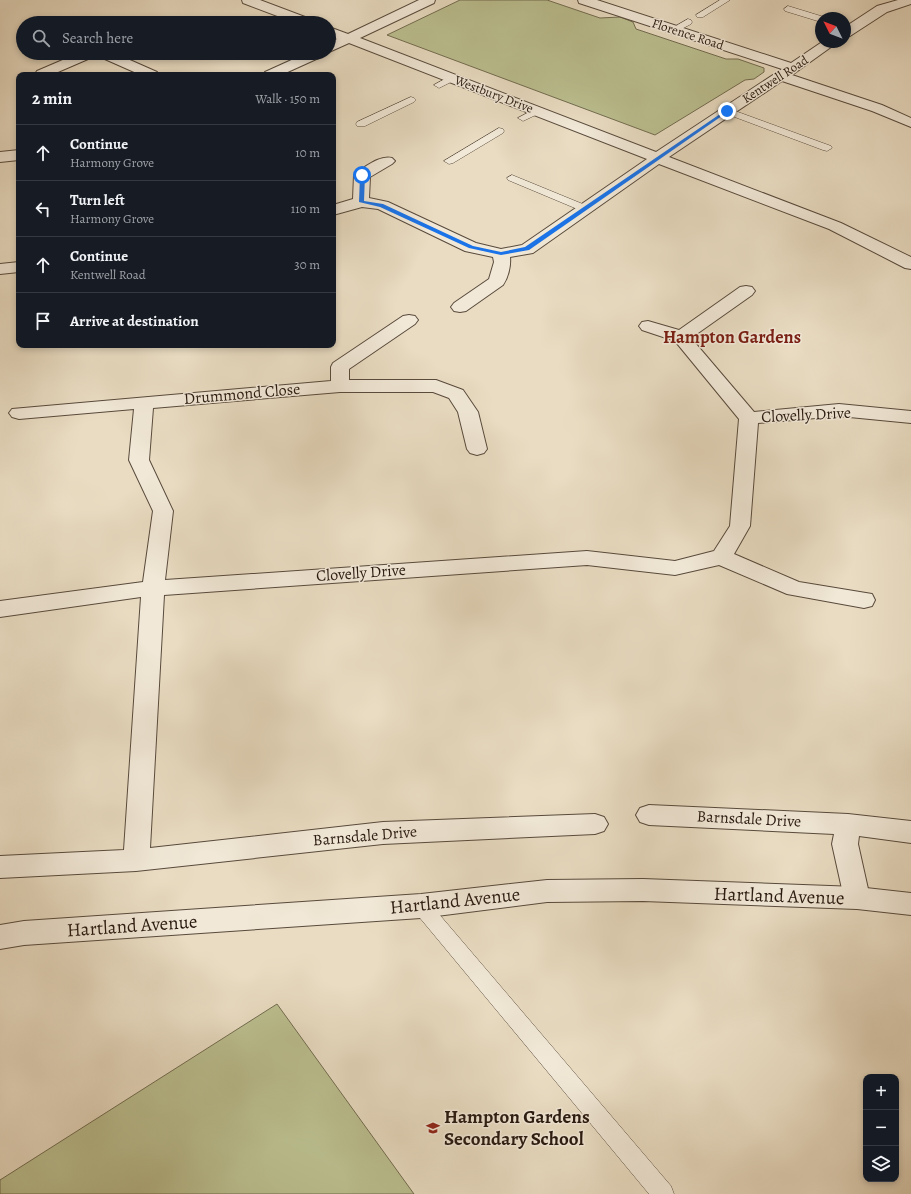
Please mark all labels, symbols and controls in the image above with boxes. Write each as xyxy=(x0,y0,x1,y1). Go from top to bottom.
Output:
north arrow xyxy=(815,12,851,48)
street label: Florence Road xyxy=(650,14,726,54)
search box xyxy=(16,16,336,60)
icon: search xyxy=(30,27,52,49)
text: Search here xyxy=(62,28,133,48)
street label: Kentwell Road xyxy=(739,51,811,107)
street label: Westbury Drive xyxy=(451,71,536,117)
text: 2 min xyxy=(32,87,72,110)
text: Walk · 150 m xyxy=(255,90,320,107)
route end xyxy=(718,102,736,120)
text: Continue xyxy=(70,134,128,154)
icon: ahead xyxy=(32,142,54,164)
text: 10 m xyxy=(295,144,320,161)
text: Harmony Grove xyxy=(70,154,154,171)
route start xyxy=(353,166,371,184)
text: Turn left xyxy=(70,190,125,210)
icon: left xyxy=(32,198,54,220)
text: 110 m xyxy=(291,200,320,217)
text: Harmony Grove xyxy=(70,210,154,227)
text: Continue xyxy=(70,246,128,266)
icon: ahead xyxy=(32,254,54,276)
text: 30 m xyxy=(294,256,320,273)
text: Kentwell Road xyxy=(70,266,146,283)
icon: arrive xyxy=(32,310,54,332)
text: Arrive at destination xyxy=(70,311,199,331)
district label: Hampton Gardens xyxy=(663,325,801,349)
street label: Drummond Close xyxy=(183,378,301,410)
street label: Clovelly Drive xyxy=(761,402,851,428)
street label: Clovelly Drive xyxy=(315,559,407,587)
street label: Barnsdale Drive xyxy=(696,805,802,833)
street label: Barnsdale Drive xyxy=(312,820,418,852)
street label: Hartland Avenue xyxy=(389,881,521,921)
street label: Hartland Avenue xyxy=(713,881,845,911)
street label: Hartland Avenue xyxy=(66,908,198,944)
map controls xyxy=(863,1074,899,1182)
button: + xyxy=(863,1074,899,1110)
place label: Hampton Gardens Secondary School xyxy=(444,1104,590,1152)
button: − xyxy=(863,1110,899,1146)
school or university icon: Hampton Gardens Secondary School xyxy=(425,1120,441,1136)
button: layers xyxy=(863,1146,899,1182)

